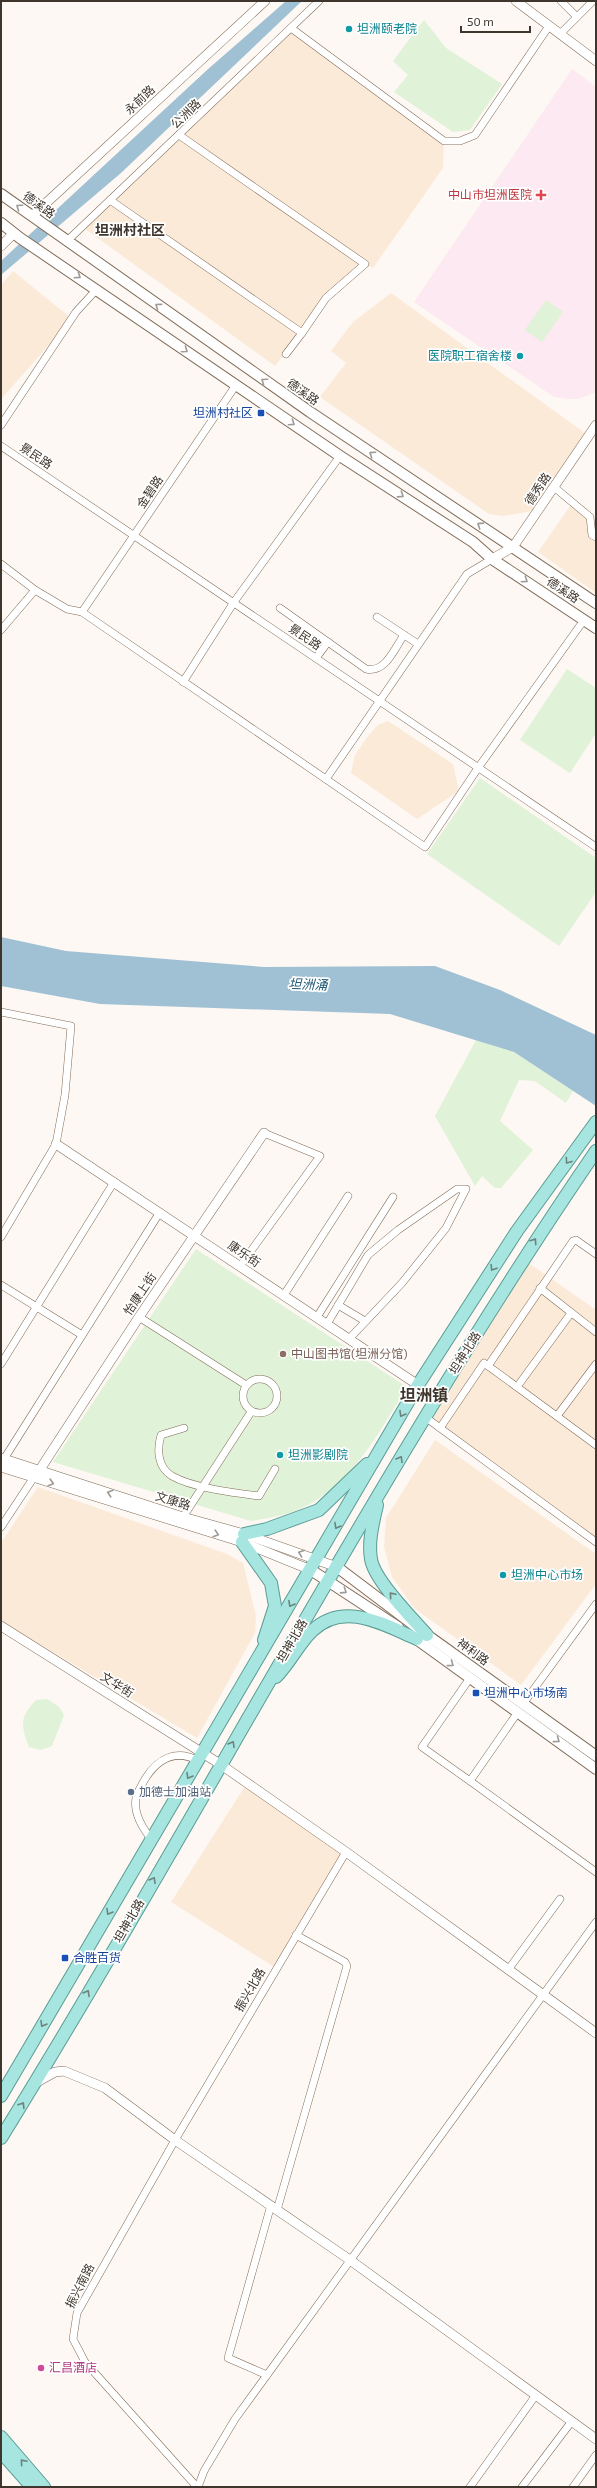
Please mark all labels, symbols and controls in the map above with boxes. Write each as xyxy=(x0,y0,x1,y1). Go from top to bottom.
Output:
scale bar xyxy=(461,8,530,34)
text: 50 m xyxy=(467,14,494,28)
place label: 坦洲颐老院 xyxy=(357,21,417,35)
marker: 坦洲颐老院 xyxy=(344,24,354,34)
street label: 永前路 xyxy=(121,82,157,117)
street label: 公洲路 xyxy=(167,96,203,131)
place label: 中山市坦洲医院 xyxy=(448,187,532,201)
street label: 德溪路 xyxy=(21,188,58,220)
marker: 中山市坦洲医院 xyxy=(535,189,547,201)
one-way arrow xyxy=(17,205,24,212)
district label: 坦洲村社区 xyxy=(95,221,165,238)
one-way arrow xyxy=(74,271,81,279)
one-way arrow xyxy=(155,303,162,311)
one-way arrow xyxy=(181,345,188,353)
place label: 医院职工宿舍楼 xyxy=(428,348,512,362)
marker: 医院职工宿舍楼 xyxy=(515,351,525,361)
street label: 德溪路 xyxy=(285,375,322,407)
one-way arrow xyxy=(262,378,269,385)
place label: 坦洲村社区 xyxy=(193,405,253,419)
marker: 坦洲村社区 xyxy=(256,408,266,418)
one-way arrow xyxy=(288,418,295,426)
street label: 景民路 xyxy=(18,439,55,471)
one-way arrow xyxy=(369,452,376,459)
street label: 德秀路 xyxy=(521,470,553,507)
street label: 金碧路 xyxy=(133,473,165,510)
one-way arrow xyxy=(396,490,403,497)
one-way arrow xyxy=(477,523,484,530)
street label: 德溪路 xyxy=(545,573,582,605)
one-way arrow xyxy=(520,575,527,582)
street label: 景民路 xyxy=(287,620,324,652)
water label: 坦洲涌 xyxy=(288,975,330,993)
one-way arrow xyxy=(565,1157,572,1164)
street label: 康乐街 xyxy=(226,1237,263,1269)
one-way arrow xyxy=(529,1238,537,1245)
one-way arrow xyxy=(490,1264,498,1271)
street label: 怡康上街 xyxy=(120,1270,158,1317)
street label: 坦神北路 xyxy=(445,1328,483,1377)
place label: 中山图书馆(坦洲分馆) xyxy=(291,1346,408,1360)
marker: 中山图书馆(坦洲分馆) xyxy=(278,1349,288,1359)
district label: 坦洲镇 xyxy=(400,1385,448,1404)
one-way arrow xyxy=(399,1410,406,1417)
place label: 坦洲影剧院 xyxy=(288,1447,348,1461)
marker: 坦洲影剧院 xyxy=(275,1450,285,1460)
one-way arrow xyxy=(395,1456,403,1463)
one-way arrow xyxy=(48,1478,55,1487)
street label: 文康路 xyxy=(154,1488,193,1512)
one-way arrow xyxy=(106,1490,113,1498)
one-way arrow xyxy=(334,1522,341,1529)
one-way arrow xyxy=(212,1529,219,1538)
one-way arrow xyxy=(297,1549,304,1557)
place label: 坦洲中心市场 xyxy=(511,1567,583,1581)
marker: 坦洲中心市场 xyxy=(498,1570,508,1580)
one-way arrow xyxy=(340,1586,347,1594)
one-way arrow xyxy=(390,1593,397,1600)
one-way arrow xyxy=(288,1600,296,1607)
street label: 坦神北路 xyxy=(273,1616,309,1665)
street label: 神利路 xyxy=(455,1635,492,1667)
one-way arrow xyxy=(447,1659,454,1666)
street label: 文华街 xyxy=(99,1669,137,1700)
place label: 坦洲中心市场南 xyxy=(484,1685,568,1699)
marker: 坦洲中心市场南 xyxy=(471,1688,481,1698)
one-way arrow xyxy=(552,1735,559,1742)
one-way arrow xyxy=(228,1741,235,1748)
one-way arrow xyxy=(187,1772,194,1779)
place label: 加德士加油站 xyxy=(139,1784,211,1798)
marker: 加德士加油站 xyxy=(126,1787,136,1797)
one-way arrow xyxy=(148,1877,155,1884)
street label: 坦神北路 xyxy=(110,1896,146,1945)
one-way arrow xyxy=(107,1908,114,1915)
place label: 合胜百货 xyxy=(73,1950,121,1964)
marker: 合胜百货 xyxy=(60,1953,70,1963)
street label: 振兴北路 xyxy=(231,1965,267,2014)
one-way arrow xyxy=(83,1990,90,1997)
one-way arrow xyxy=(41,2020,48,2027)
one-way arrow xyxy=(17,2102,24,2109)
street label: 振兴南路 xyxy=(62,2261,96,2310)
place label: 汇昌酒店 xyxy=(49,2360,97,2374)
marker: 汇昌酒店 xyxy=(36,2363,46,2373)
one-way arrow xyxy=(20,2459,27,2466)

